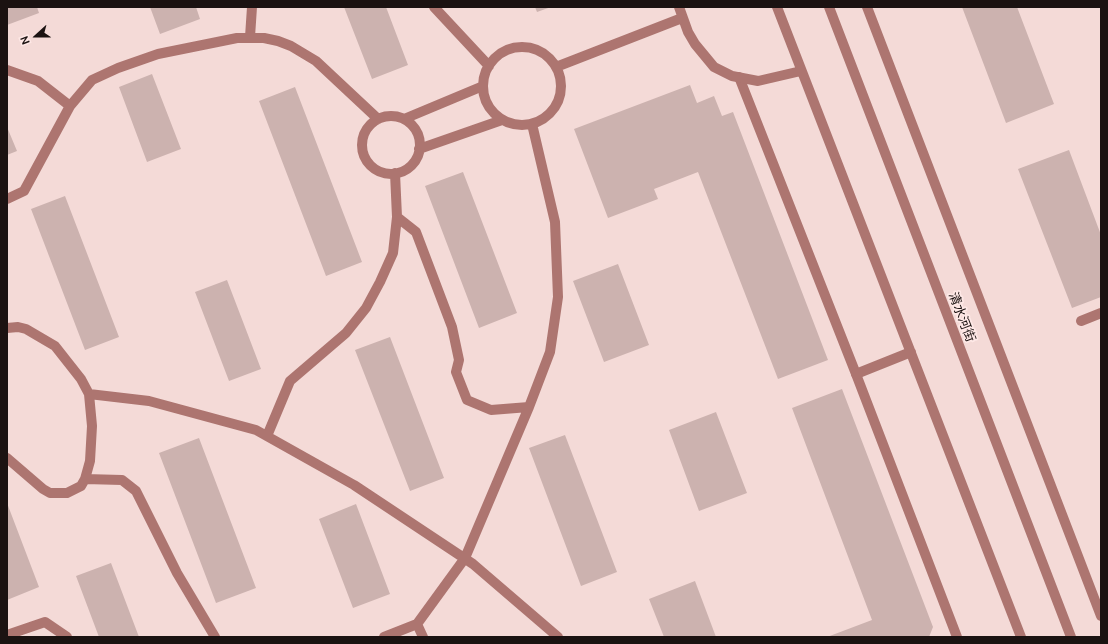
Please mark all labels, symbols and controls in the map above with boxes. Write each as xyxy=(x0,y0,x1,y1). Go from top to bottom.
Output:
north arrow xyxy=(16,16,56,56)
text: N xyxy=(18,34,32,46)
street label: 清水河街 xyxy=(945,290,979,344)

